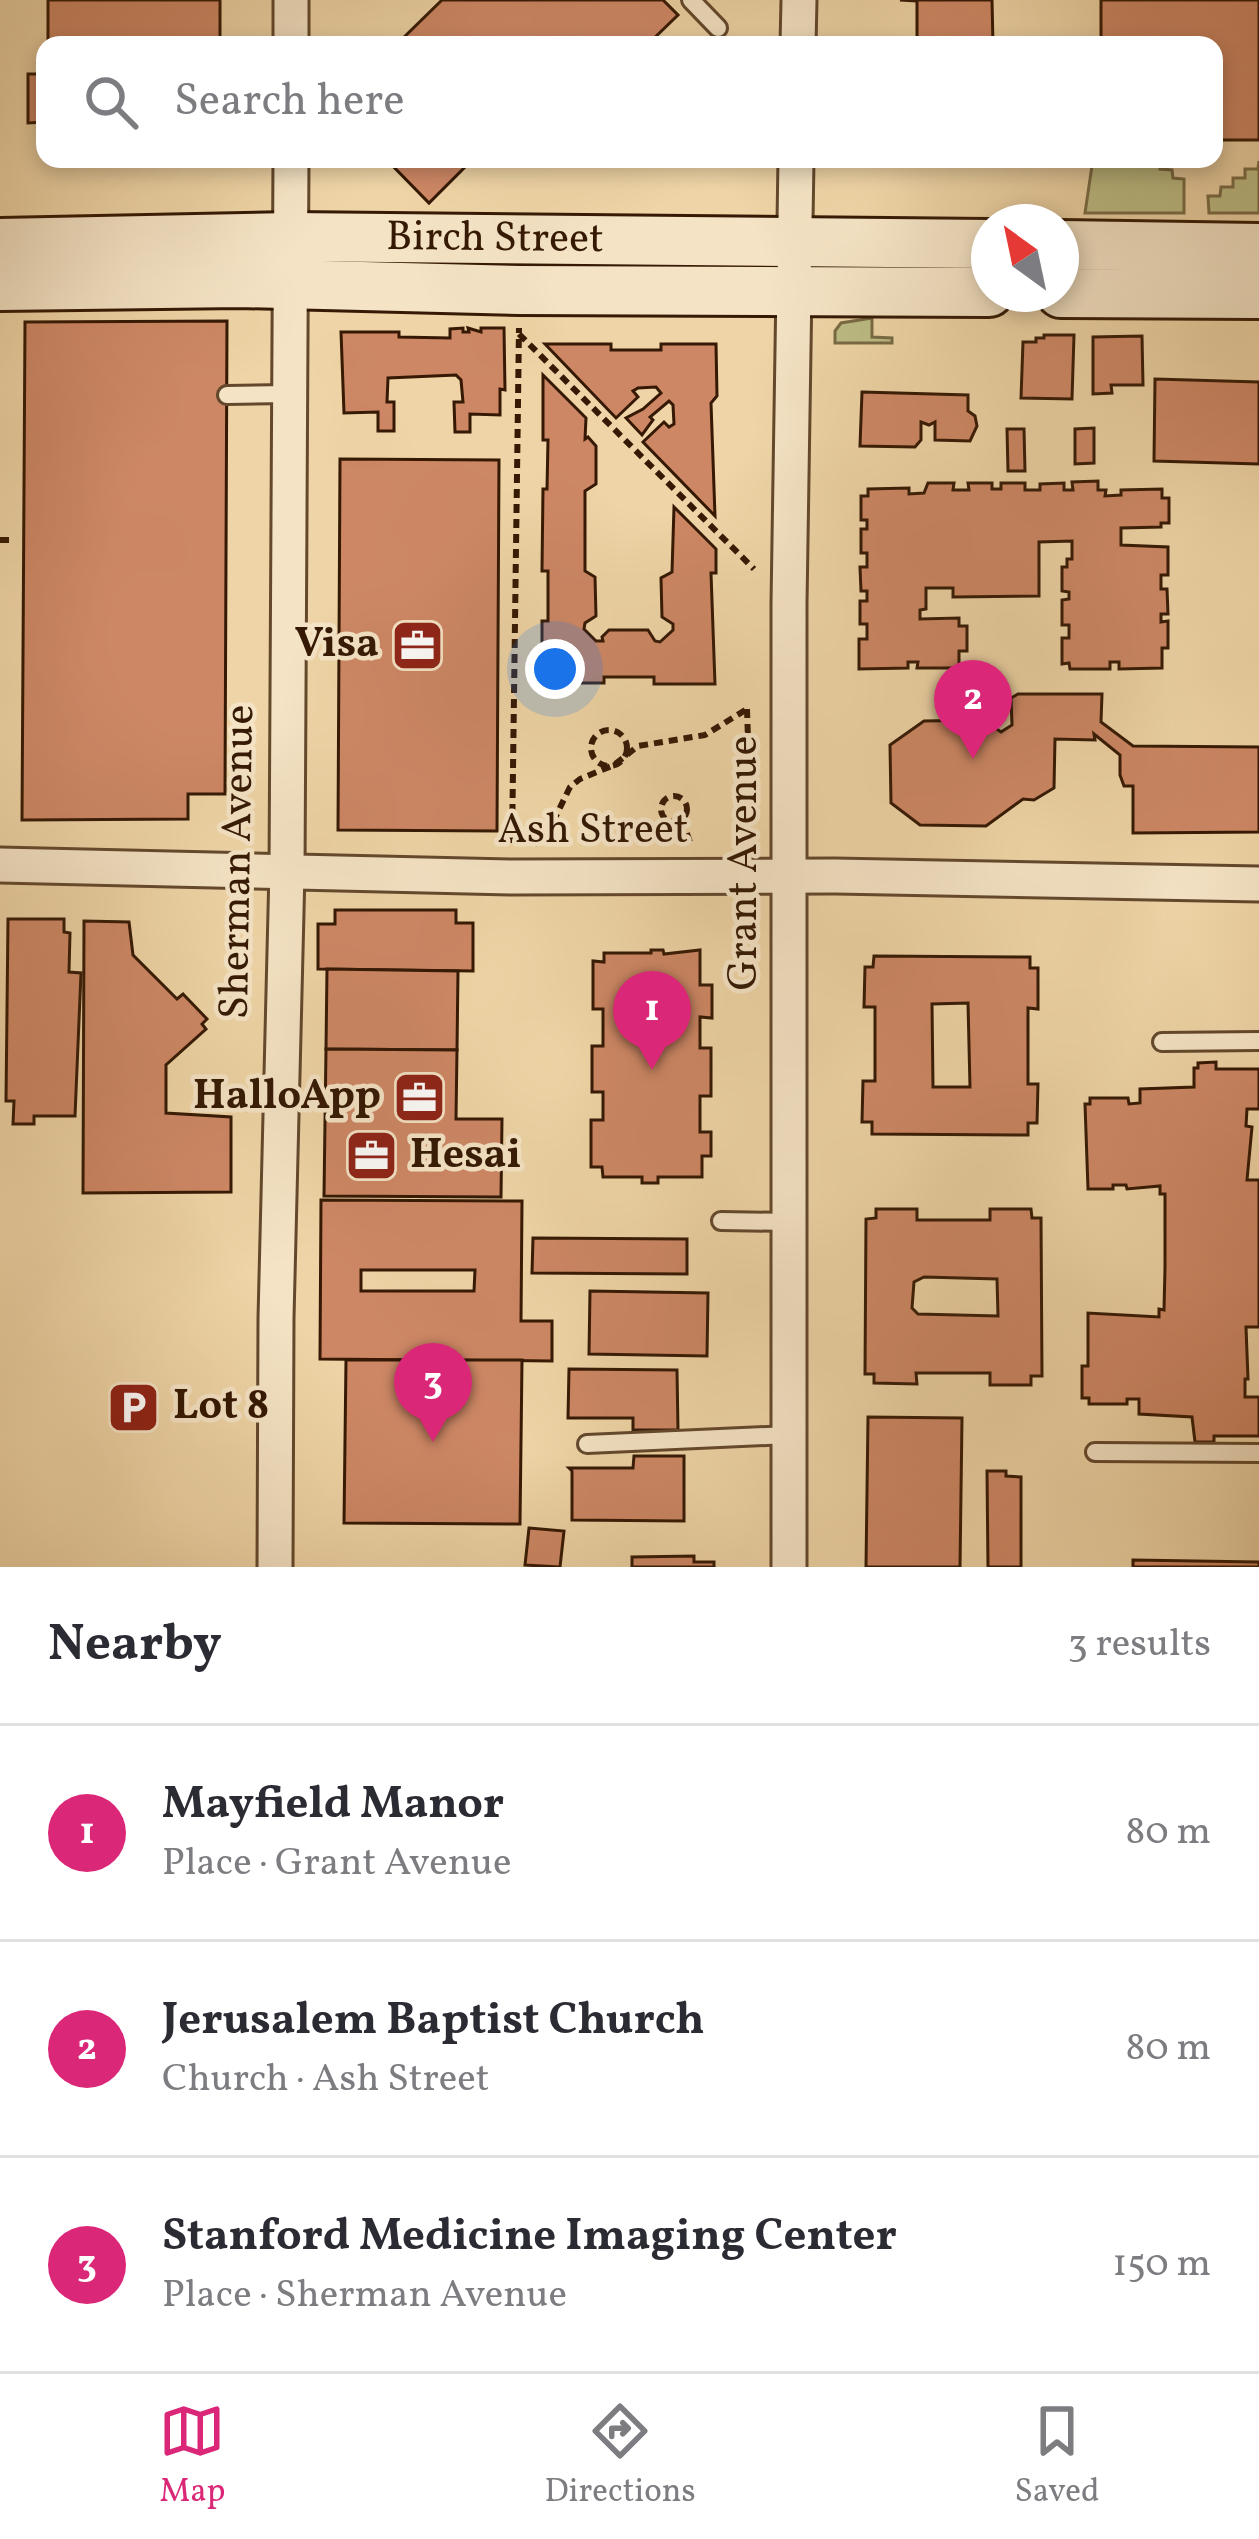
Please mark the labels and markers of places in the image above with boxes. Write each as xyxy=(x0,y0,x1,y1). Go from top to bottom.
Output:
place label: Visa xyxy=(294,616,379,675)
office icon: Visa xyxy=(390,617,446,673)
pin: 2 xyxy=(934,660,1012,759)
pin: 1 xyxy=(613,971,691,1070)
place label: HalloApp xyxy=(193,1068,381,1127)
office icon: HalloApp xyxy=(392,1069,448,1125)
place label: Hesai xyxy=(410,1127,521,1186)
office icon: Hesai xyxy=(343,1128,399,1184)
pin: 3 xyxy=(394,1343,472,1442)
place label: Lot 8 xyxy=(173,1378,269,1437)
parking icon: Lot 8 xyxy=(106,1379,162,1435)

